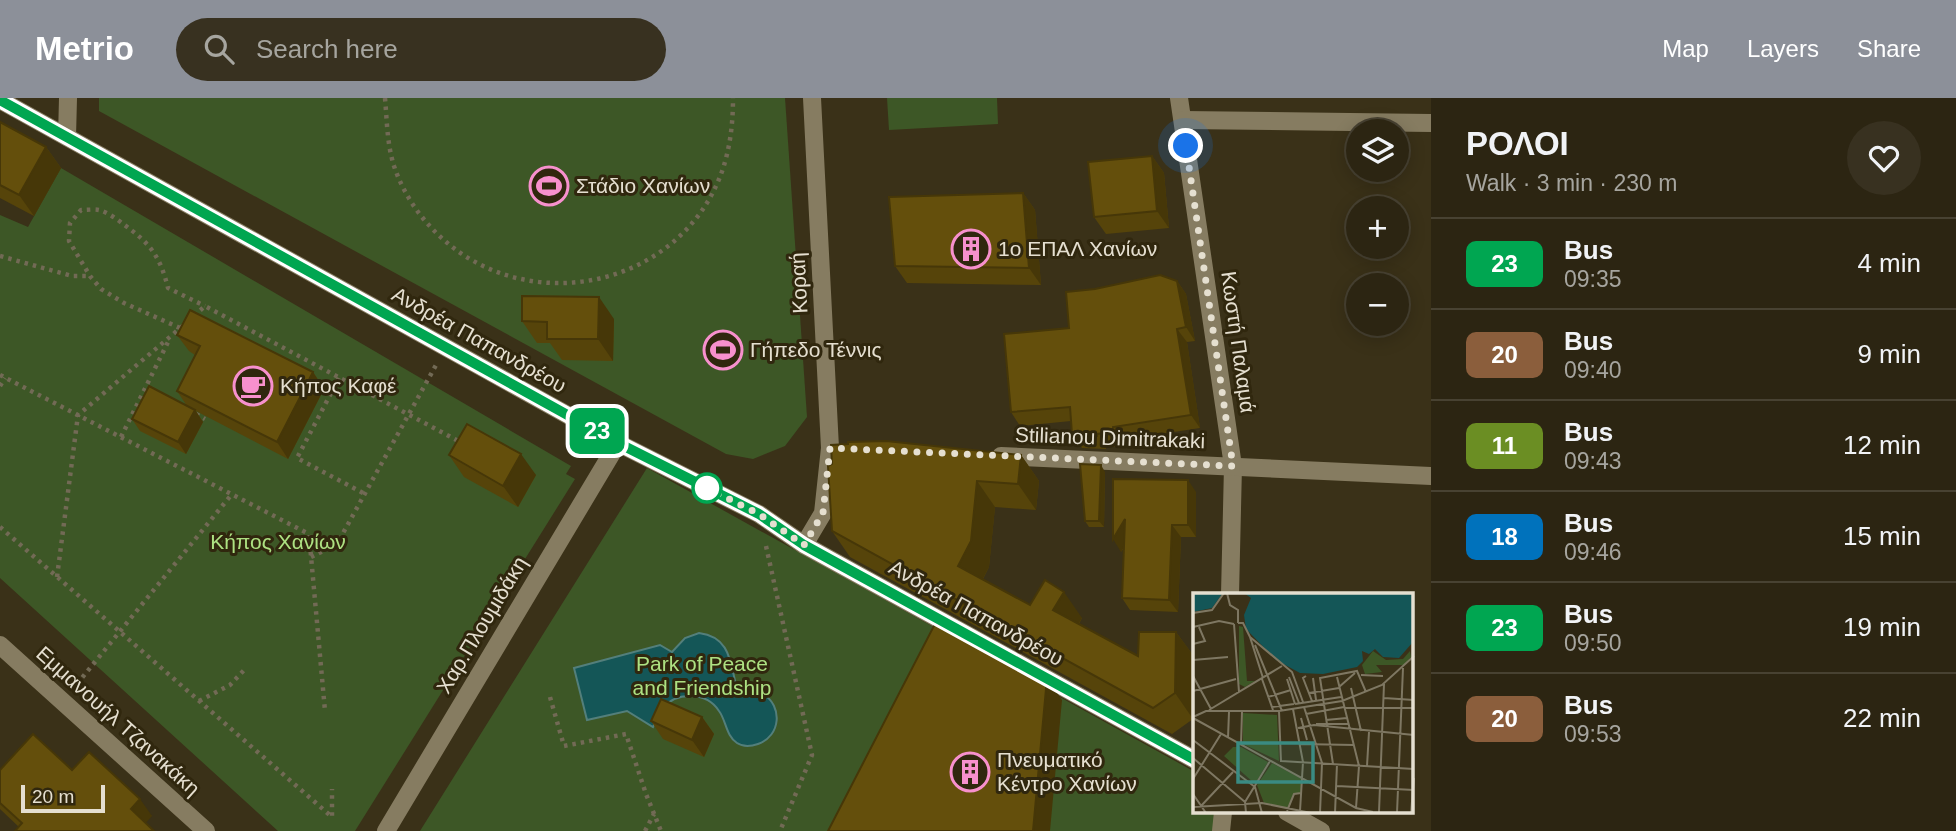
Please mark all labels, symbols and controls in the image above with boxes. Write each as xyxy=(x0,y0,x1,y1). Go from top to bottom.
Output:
search box xyxy=(176,18,666,81)
text: Metrio xyxy=(35,30,134,67)
icon: search xyxy=(200,30,238,68)
text: Search here xyxy=(256,34,398,64)
text: Map xyxy=(1662,35,1709,62)
text: Layers xyxy=(1747,35,1819,62)
text: Share xyxy=(1857,35,1921,62)
map controls xyxy=(1346,119,1409,336)
button: layers xyxy=(1346,119,1409,182)
button: heart xyxy=(1847,121,1921,195)
text: ΡΟΛΟΙ xyxy=(1466,125,1569,162)
your location xyxy=(1168,128,1203,163)
sports icon: Στάδιο Χανίων xyxy=(528,165,570,207)
text: Walk · 3 min · 230 m xyxy=(1466,170,1677,196)
place label: Στάδιο Χανίων xyxy=(576,174,710,197)
button: + xyxy=(1346,196,1409,259)
building icon: 1ο ΕΠΑΛ Χανίων xyxy=(950,228,992,270)
text: Bus xyxy=(1564,235,1613,265)
place label: 1ο ΕΠΑΛ Χανίων xyxy=(998,237,1157,260)
text: 4 min xyxy=(1857,248,1921,278)
text: 23 xyxy=(1491,250,1518,277)
street label: Κοραή xyxy=(785,252,812,314)
text: 09:35 xyxy=(1564,266,1622,292)
street label: Κωστή Παλαμά xyxy=(1217,270,1260,414)
button: − xyxy=(1346,273,1409,336)
street label: Ανδρέα Παπανδρέου xyxy=(388,282,570,397)
text: Bus xyxy=(1564,326,1613,356)
sports icon: Γήπεδο Τέννις xyxy=(702,329,744,371)
place label: Γήπεδο Τέννις xyxy=(750,338,882,361)
text: 9 min xyxy=(1857,339,1921,369)
text: 20 xyxy=(1491,341,1518,368)
text: 09:40 xyxy=(1564,357,1622,383)
cafe icon: Κήπος Καφέ xyxy=(232,365,274,407)
place label: Κήπος Καφέ xyxy=(280,374,396,397)
line badge: 23 xyxy=(566,408,628,454)
text: 23 xyxy=(584,417,610,444)
text: Bus xyxy=(1564,417,1613,447)
street label: Stilianou Dimitrakaki xyxy=(1015,423,1205,452)
text: 12 min xyxy=(1843,430,1921,460)
text: 11 xyxy=(1492,432,1517,459)
text: 09:43 xyxy=(1564,448,1622,474)
unlabelled marker xyxy=(692,473,722,503)
text: Bus xyxy=(1564,508,1613,538)
text: 15 min xyxy=(1843,521,1921,551)
text: 18 xyxy=(1491,523,1518,550)
park label: Κήπος Χανίων xyxy=(210,530,346,553)
text: 09:46 xyxy=(1564,539,1622,565)
street label: Χαρ.Πλουμιδάκη xyxy=(432,552,531,697)
street label: Ανδρέα Παπανδρέου xyxy=(885,555,1067,670)
inset map xyxy=(1193,593,1414,814)
text: Bus xyxy=(1564,599,1613,629)
text: 19 min xyxy=(1843,612,1921,642)
text: 23 xyxy=(1491,614,1518,641)
text: 09:50 xyxy=(1564,630,1622,656)
street label: Εμμανουήλ Τζανακάκη xyxy=(32,641,205,800)
park label: Park of Peace and Friendship xyxy=(633,652,771,699)
text: Bus xyxy=(1564,690,1613,720)
text: 22 min xyxy=(1843,703,1921,733)
text: 20 xyxy=(1491,705,1518,732)
text: 09:53 xyxy=(1564,721,1622,747)
place label: Πνευματικό Κέντρο Χανίων xyxy=(997,748,1137,795)
building icon: Πνευματικό Κέντρο Χανίων xyxy=(949,751,991,793)
scale bar xyxy=(21,782,105,814)
text: 20 m xyxy=(32,786,74,807)

